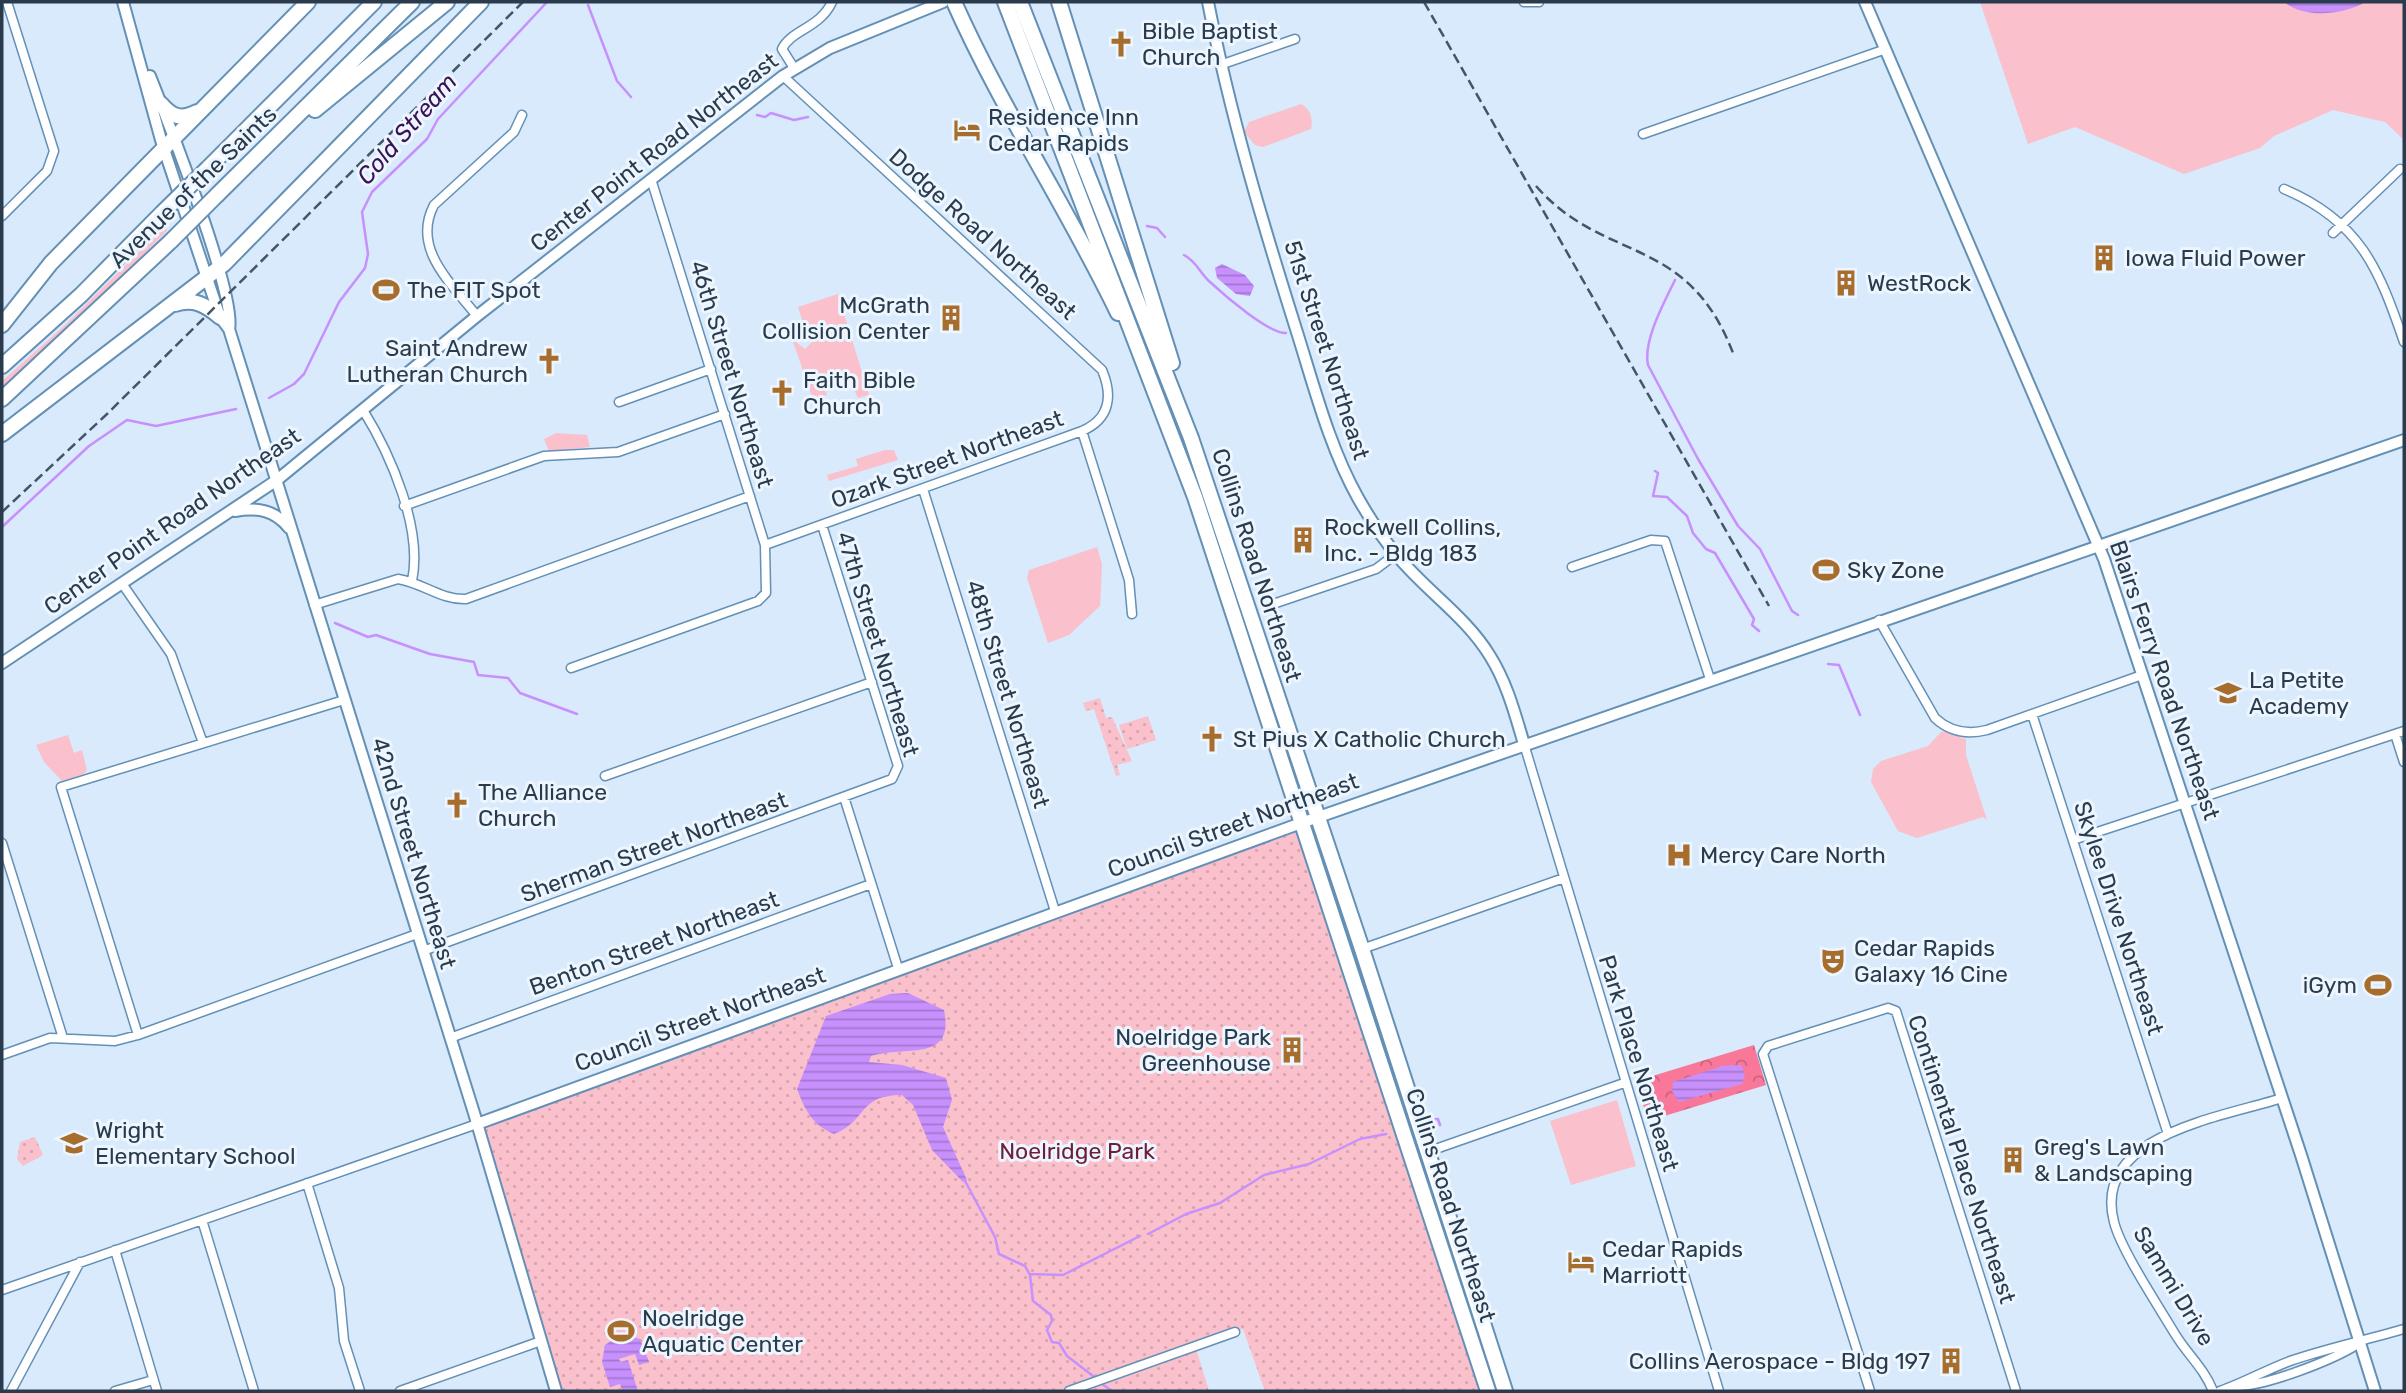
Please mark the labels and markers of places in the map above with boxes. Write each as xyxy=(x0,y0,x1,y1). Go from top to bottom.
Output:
place label: Bible Baptist Church xyxy=(1142,17,1278,71)
church icon: Bible Baptist Church xyxy=(1106,29,1136,59)
place label: Residence Inn Cedar Rapids xyxy=(988,103,1139,157)
hotel icon: Residence Inn Cedar Rapids xyxy=(952,115,982,145)
building icon: Iowa Fluid Power xyxy=(2089,243,2119,273)
place label: Iowa Fluid Power xyxy=(2125,244,2306,272)
building icon: WestRock xyxy=(1831,268,1861,298)
place label: WestRock xyxy=(1867,269,1971,297)
sports icon: The FIT Spot xyxy=(371,275,401,305)
place label: The FIT Spot xyxy=(407,276,541,304)
place label: McGrath Collision Center xyxy=(762,291,930,345)
building icon: McGrath Collision Center xyxy=(936,303,966,333)
place label: Saint Andrew Lutheran Church xyxy=(346,334,528,388)
church icon: Saint Andrew Lutheran Church xyxy=(534,346,564,376)
place label: Faith Bible Church xyxy=(803,366,916,420)
church icon: Faith Bible Church xyxy=(767,378,797,408)
place label: Rockwell Collins, Inc. - Bldg 183 xyxy=(1324,513,1501,567)
building icon: Rockwell Collins, Inc. - Bldg 183 xyxy=(1288,525,1318,555)
sports icon: Sky Zone xyxy=(1811,555,1841,585)
place label: Sky Zone xyxy=(1847,556,1944,584)
place label: La Petite Academy xyxy=(2249,666,2349,720)
school or university icon: La Petite Academy xyxy=(2213,678,2243,708)
church icon: St Pius X Catholic Church xyxy=(1197,724,1227,754)
place label: St Pius X Catholic Church xyxy=(1233,725,1506,753)
place label: The Alliance Church xyxy=(478,778,607,832)
church icon: The Alliance Church xyxy=(442,790,472,820)
hospital icon: Mercy Care North xyxy=(1664,840,1694,870)
place label: Mercy Care North xyxy=(1700,841,1886,869)
place label: Cedar Rapids Galaxy 16 Cine xyxy=(1854,934,2008,988)
theatre icon: Cedar Rapids Galaxy 16 Cine xyxy=(1818,946,1848,976)
sports icon: iGym xyxy=(2363,970,2393,1000)
place label: iGym xyxy=(2303,971,2357,999)
place label: Noelridge Park Greenhouse xyxy=(1115,1023,1271,1077)
building icon: Noelridge Park Greenhouse xyxy=(1277,1035,1307,1065)
place label: Wright Elementary School xyxy=(95,1116,296,1170)
school or university icon: Wright Elementary School xyxy=(59,1128,89,1158)
place label: Greg's Lawn & Landscaping xyxy=(2034,1133,2193,1187)
building icon: Greg's Lawn & Landscaping xyxy=(1998,1145,2028,1175)
place label: Cedar Rapids Marriott xyxy=(1602,1235,1743,1289)
hotel icon: Cedar Rapids Marriott xyxy=(1566,1247,1596,1277)
place label: Noelridge Aquatic Center xyxy=(642,1304,803,1358)
sports icon: Noelridge Aquatic Center xyxy=(606,1316,636,1346)
building icon: Collins Aerospace - Bldg 197 xyxy=(1936,1346,1966,1376)
place label: Collins Aerospace - Bldg 197 xyxy=(1629,1347,1930,1375)

